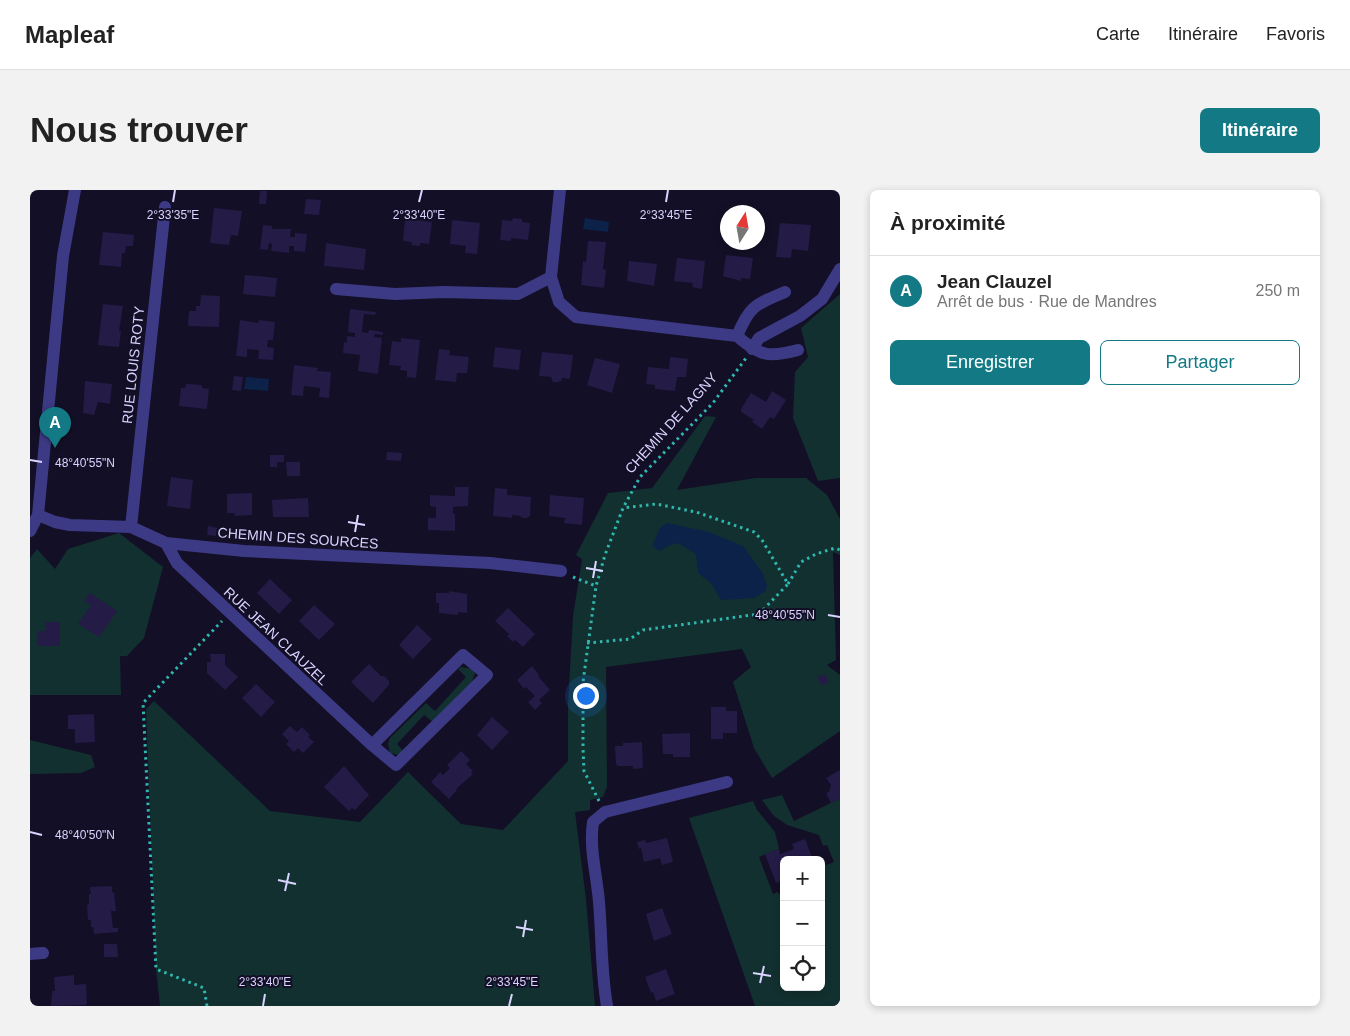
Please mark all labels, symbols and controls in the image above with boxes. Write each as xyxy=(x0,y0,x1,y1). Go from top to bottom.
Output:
text: Mapleaf xyxy=(25,21,114,48)
text: Carte xyxy=(1096,24,1140,44)
text: Itinéraire xyxy=(1168,24,1238,44)
text: Favoris xyxy=(1266,24,1325,44)
button: Itinéraire xyxy=(1200,108,1320,153)
text: Nous trouver xyxy=(30,110,248,149)
north arrow xyxy=(720,205,765,250)
text: 2°33'35"E xyxy=(147,208,199,222)
text: 2°33'40"E xyxy=(393,208,445,222)
text: 2°33'45"E xyxy=(640,208,692,222)
text: À proximité xyxy=(890,211,1006,234)
text: Jean Clauzel xyxy=(937,271,1052,292)
text: A xyxy=(900,282,912,299)
text: 250 m xyxy=(1256,282,1300,299)
text: Arrêt de bus · Rue de Mandres xyxy=(937,293,1157,310)
street label: RUE LOUIS ROTY xyxy=(119,305,147,425)
button: Enregistrer xyxy=(890,340,1090,385)
button: Partager xyxy=(1100,340,1300,385)
street label: CHEMIN DE LAGNY xyxy=(622,369,721,477)
pin: A xyxy=(39,407,71,448)
text: 48°40'55"N xyxy=(55,456,115,470)
street label: CHEMIN DES SOURCES xyxy=(217,524,379,552)
street label: RUE JEAN CLAUZEL xyxy=(221,584,331,688)
text: 48°40'55"N xyxy=(755,608,815,622)
your location xyxy=(573,683,599,709)
text: 48°40'50"N xyxy=(55,828,115,842)
map controls xyxy=(780,856,825,991)
button: + xyxy=(780,856,825,901)
button: − xyxy=(780,901,825,946)
button: locate xyxy=(780,946,825,991)
text: 2°33'40"E xyxy=(239,975,291,989)
text: 2°33'45"E xyxy=(486,975,538,989)

